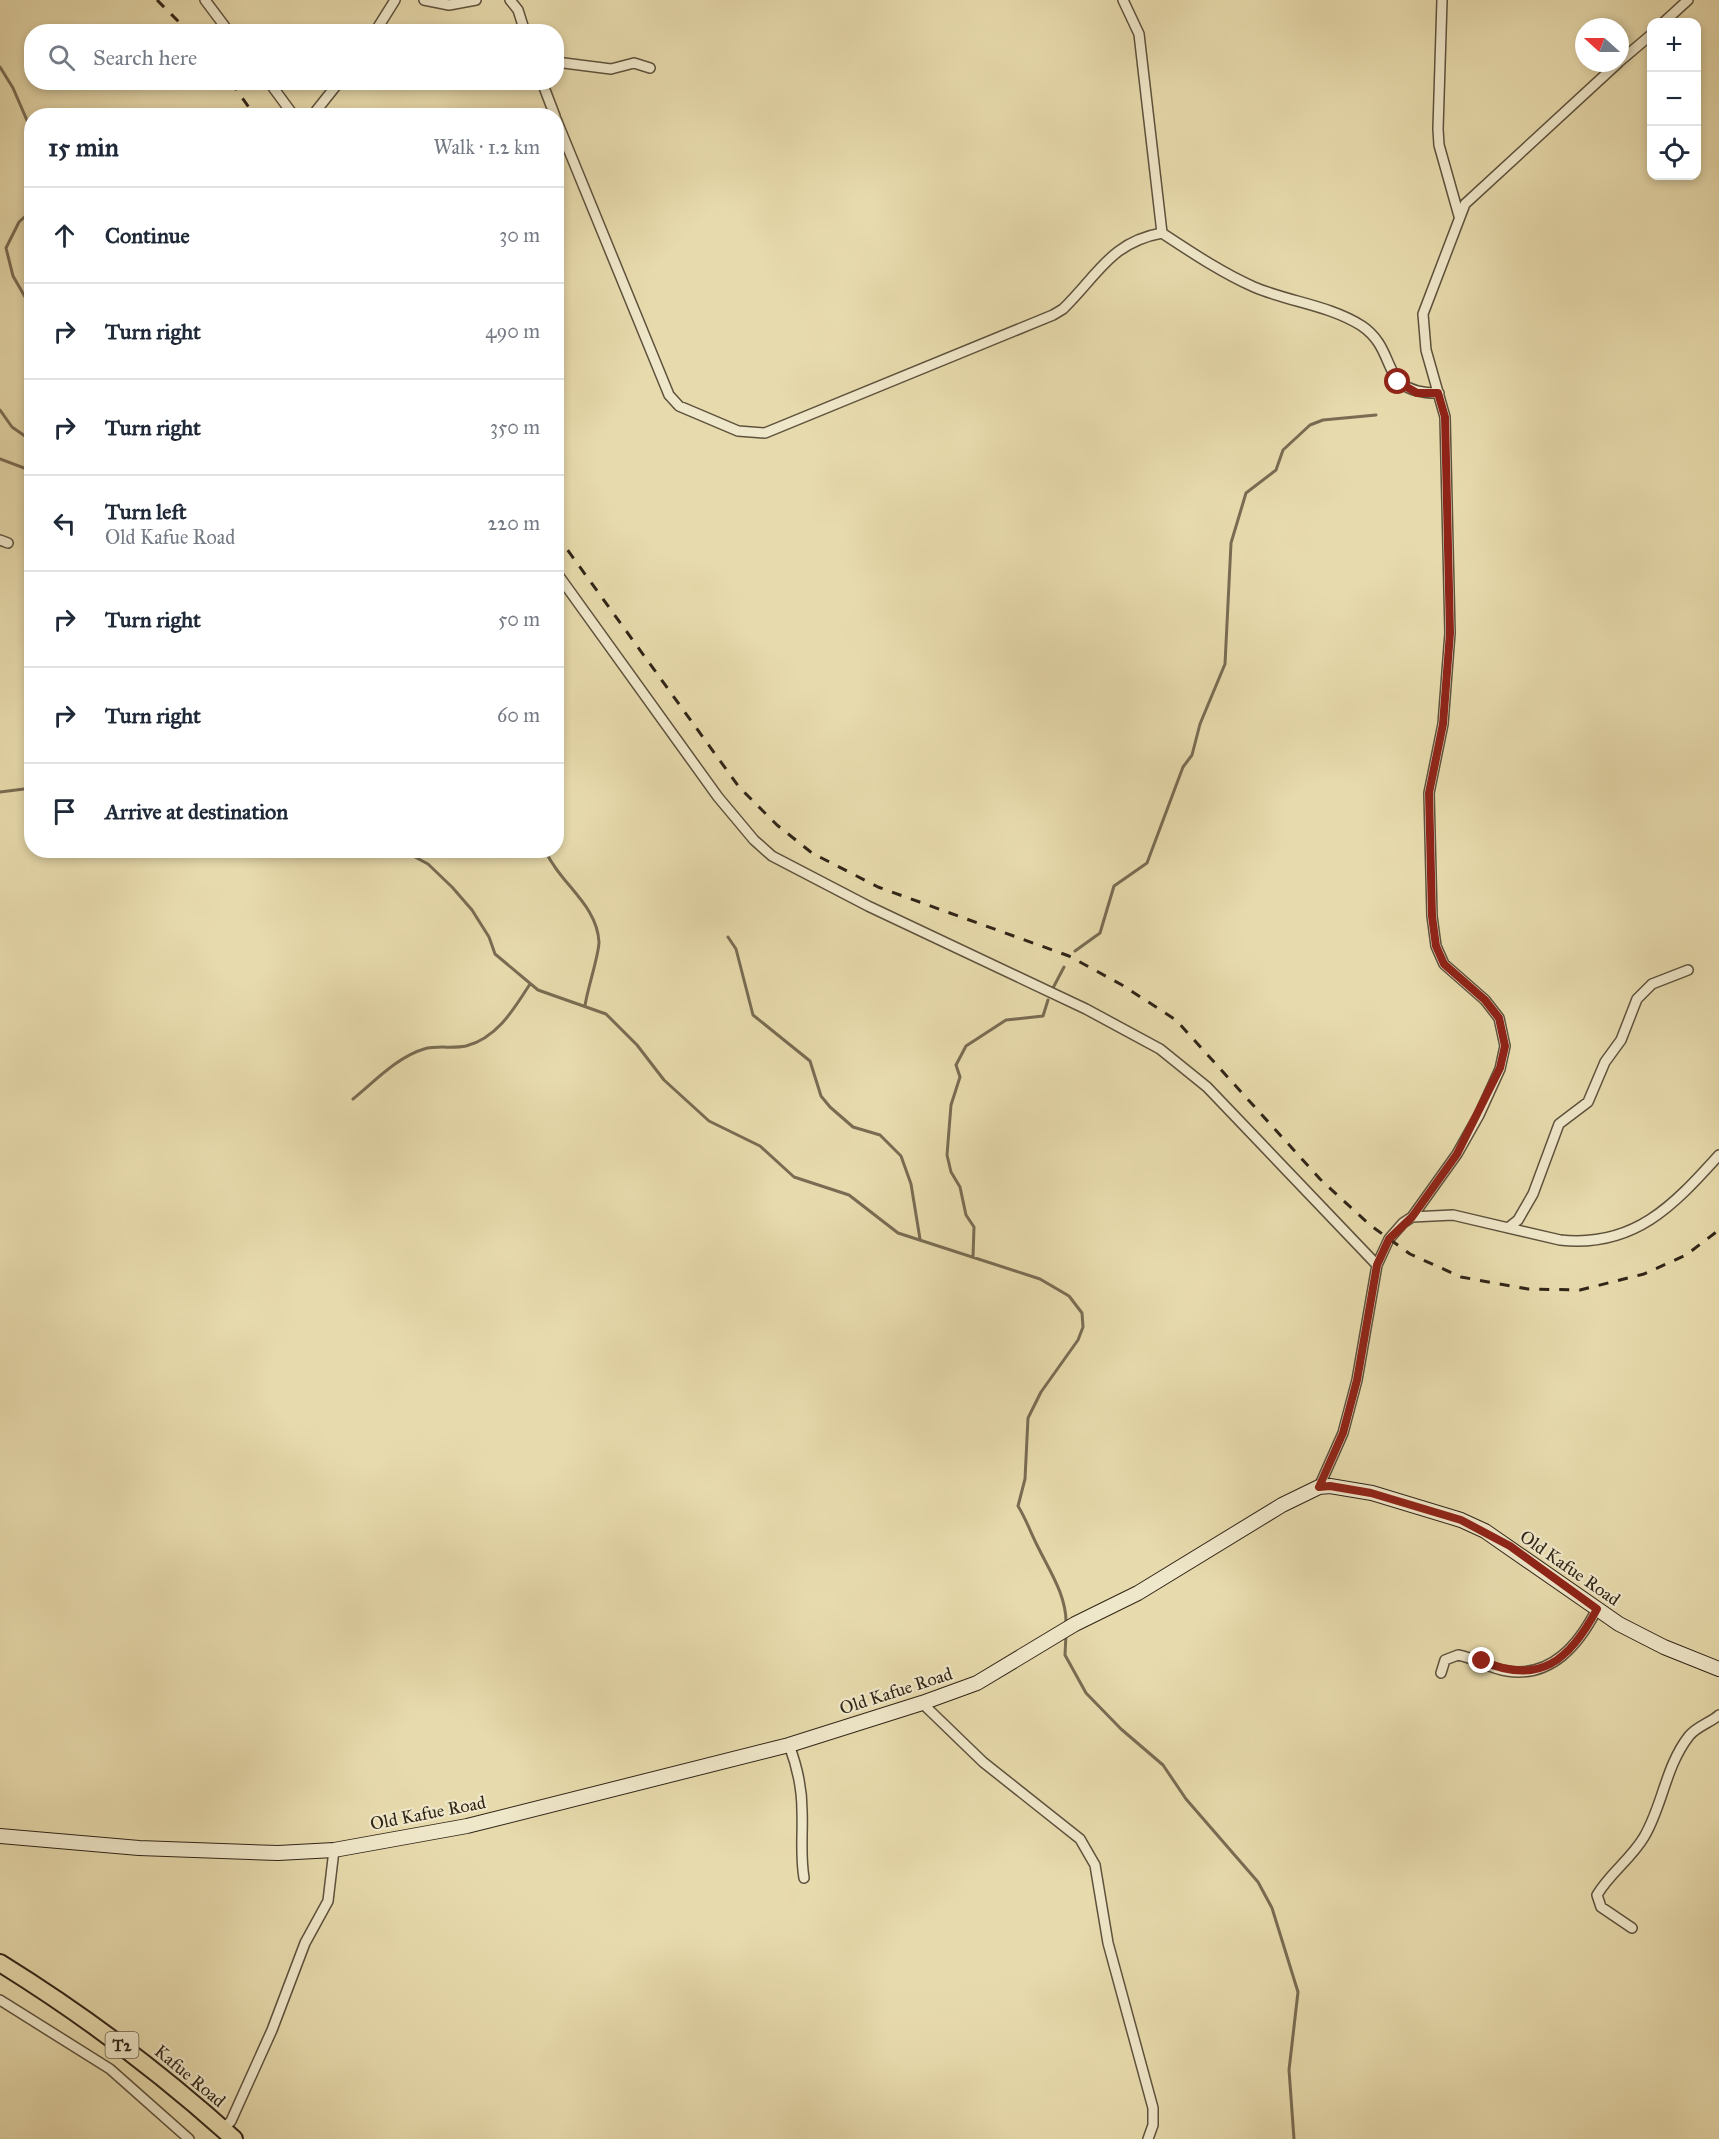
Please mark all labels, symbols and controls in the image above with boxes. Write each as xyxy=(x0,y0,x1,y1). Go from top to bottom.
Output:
north arrow xyxy=(1575,18,1629,72)
map controls xyxy=(1647,18,1701,180)
button: + xyxy=(1647,18,1701,72)
search box xyxy=(24,24,564,90)
icon: search xyxy=(45,41,78,74)
text: Search here xyxy=(93,44,197,71)
button: − xyxy=(1647,72,1701,126)
button: locate xyxy=(1647,126,1701,180)
text: 15 min xyxy=(48,131,119,163)
text: Walk · 1.2 km xyxy=(434,135,540,159)
icon: ahead xyxy=(48,219,81,252)
text: Continue xyxy=(105,222,190,249)
text: 30 m xyxy=(499,223,540,247)
icon: right xyxy=(48,315,81,348)
text: Turn right xyxy=(105,318,201,345)
text: 490 m xyxy=(485,319,540,343)
route start xyxy=(1384,368,1410,394)
icon: right xyxy=(48,411,81,444)
text: Turn right xyxy=(105,414,201,441)
text: 350 m xyxy=(490,415,540,439)
text: Turn left xyxy=(105,498,187,525)
icon: left xyxy=(48,507,81,540)
text: 220 m xyxy=(488,511,540,535)
text: Old Kafue Road xyxy=(105,525,235,549)
icon: right xyxy=(48,603,81,636)
text: Turn right xyxy=(105,606,201,633)
text: 50 m xyxy=(498,607,540,631)
icon: right xyxy=(48,699,81,732)
text: Turn right xyxy=(105,702,201,729)
text: 60 m xyxy=(497,703,540,727)
icon: arrive xyxy=(48,795,81,828)
text: Arrive at destination xyxy=(105,798,288,825)
street label: Old Kafue Road xyxy=(1516,1525,1624,1611)
route end xyxy=(1468,1647,1494,1673)
street label: Old Kafue Road xyxy=(837,1662,955,1720)
street label: Old Kafue Road xyxy=(368,1791,488,1835)
road number: T2 xyxy=(106,2032,138,2058)
street label: Kafue Road xyxy=(150,2040,230,2112)

